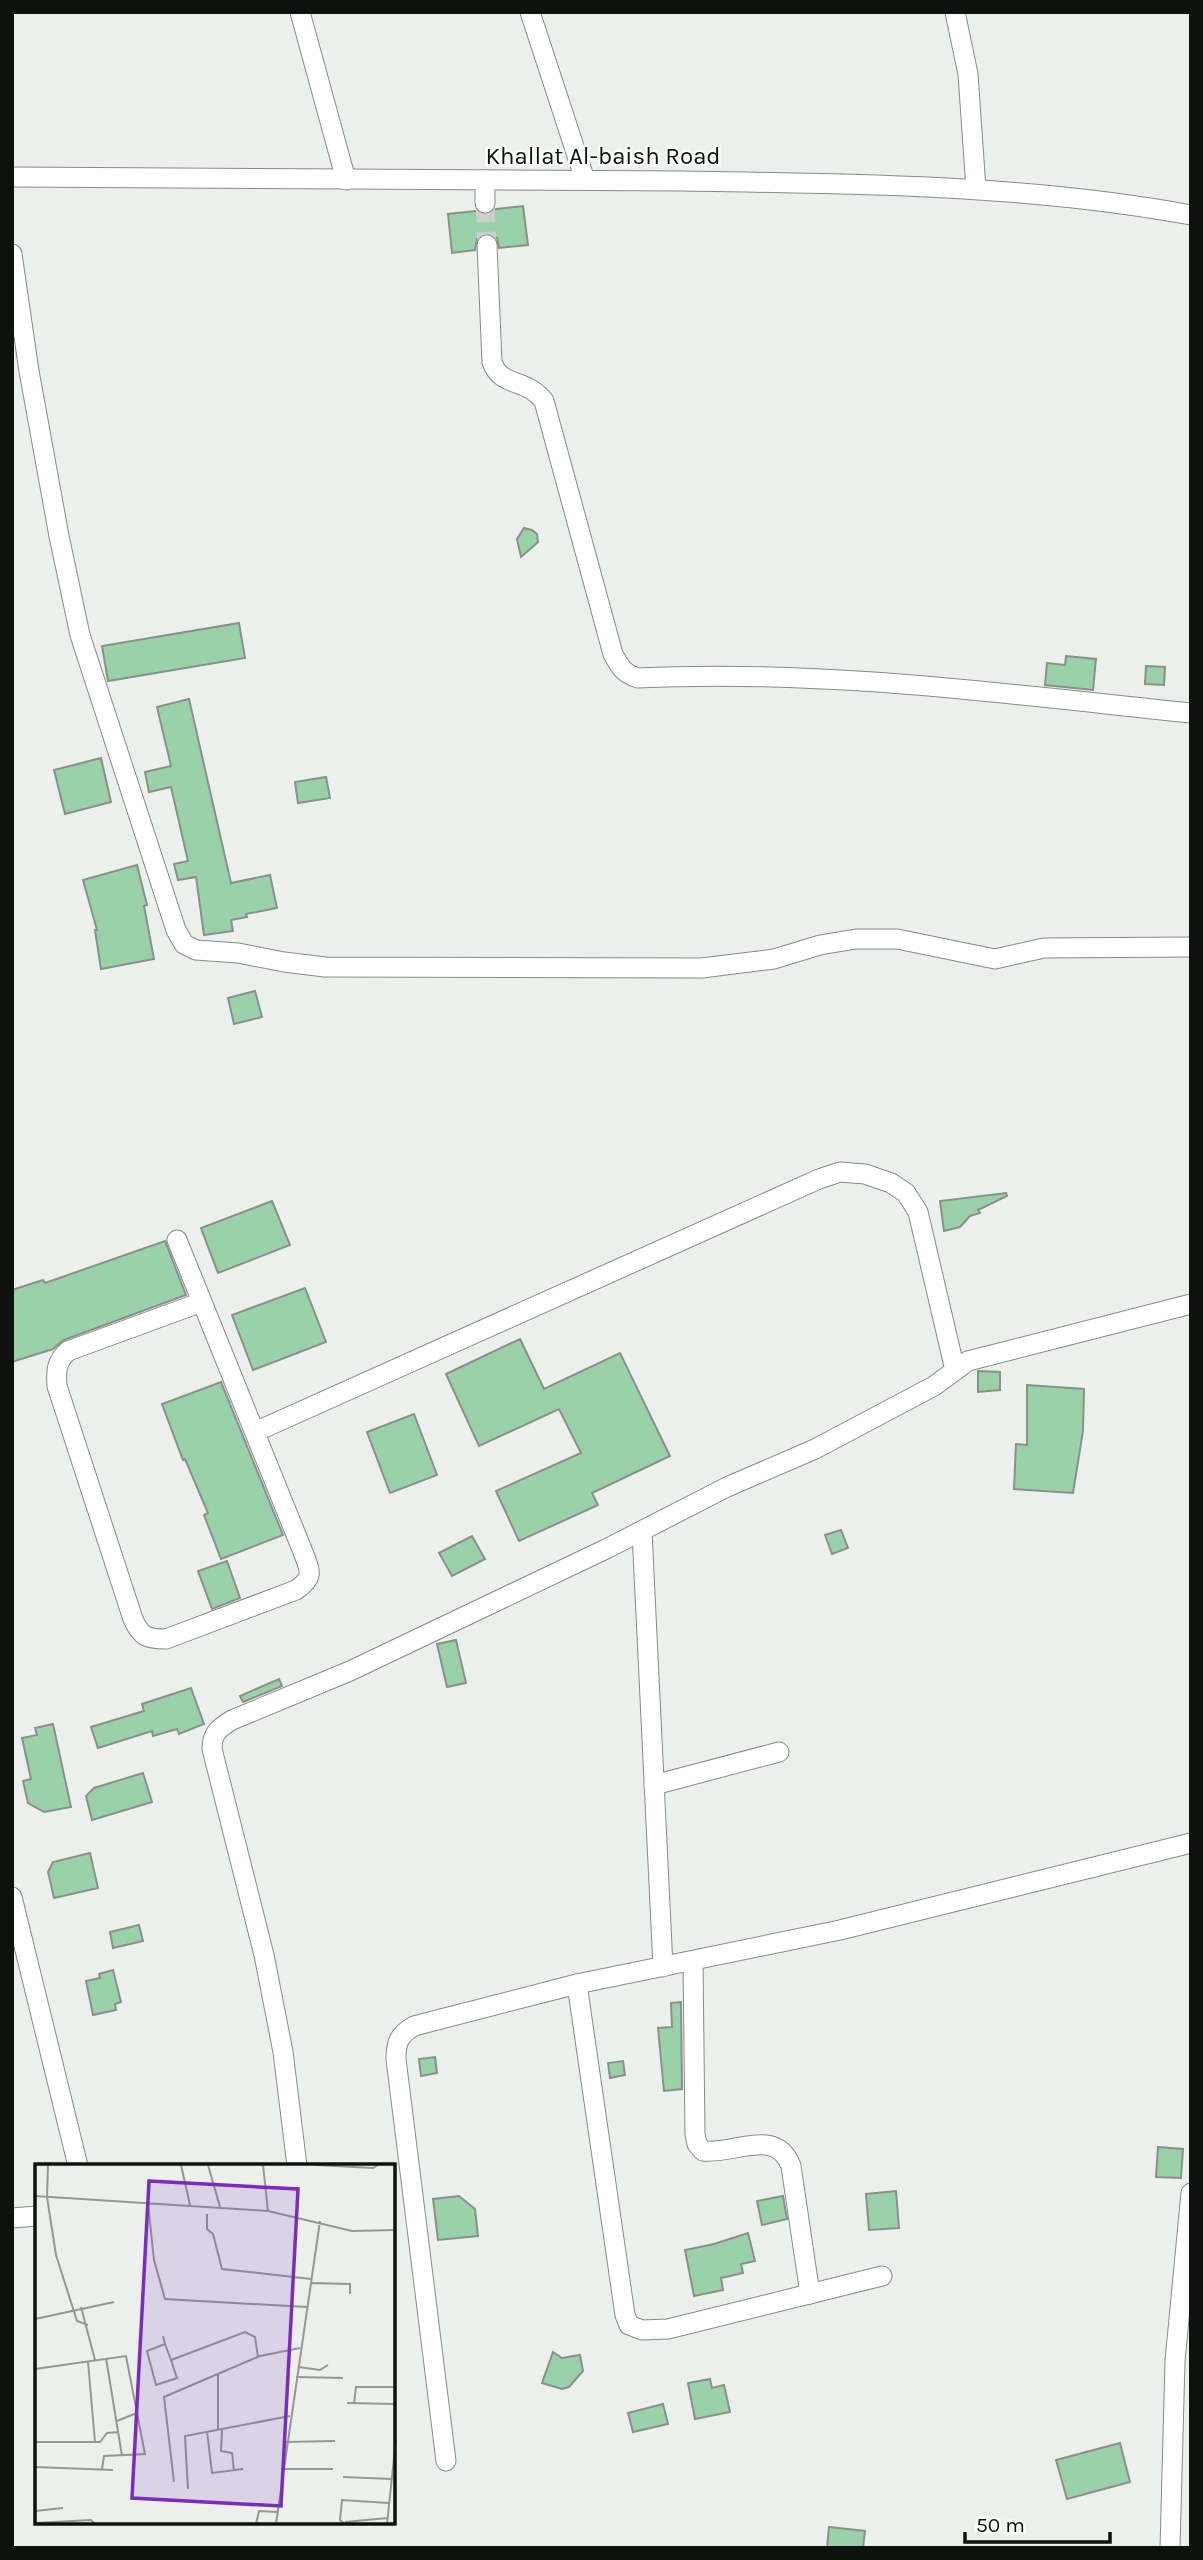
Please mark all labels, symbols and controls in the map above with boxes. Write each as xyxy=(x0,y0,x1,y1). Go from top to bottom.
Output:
street label: Khallat Al-baish Road xyxy=(485,142,721,170)
inset map xyxy=(35,2164,396,2525)
scale bar xyxy=(965,2500,1110,2544)
text: 50 m xyxy=(976,2513,1025,2537)

